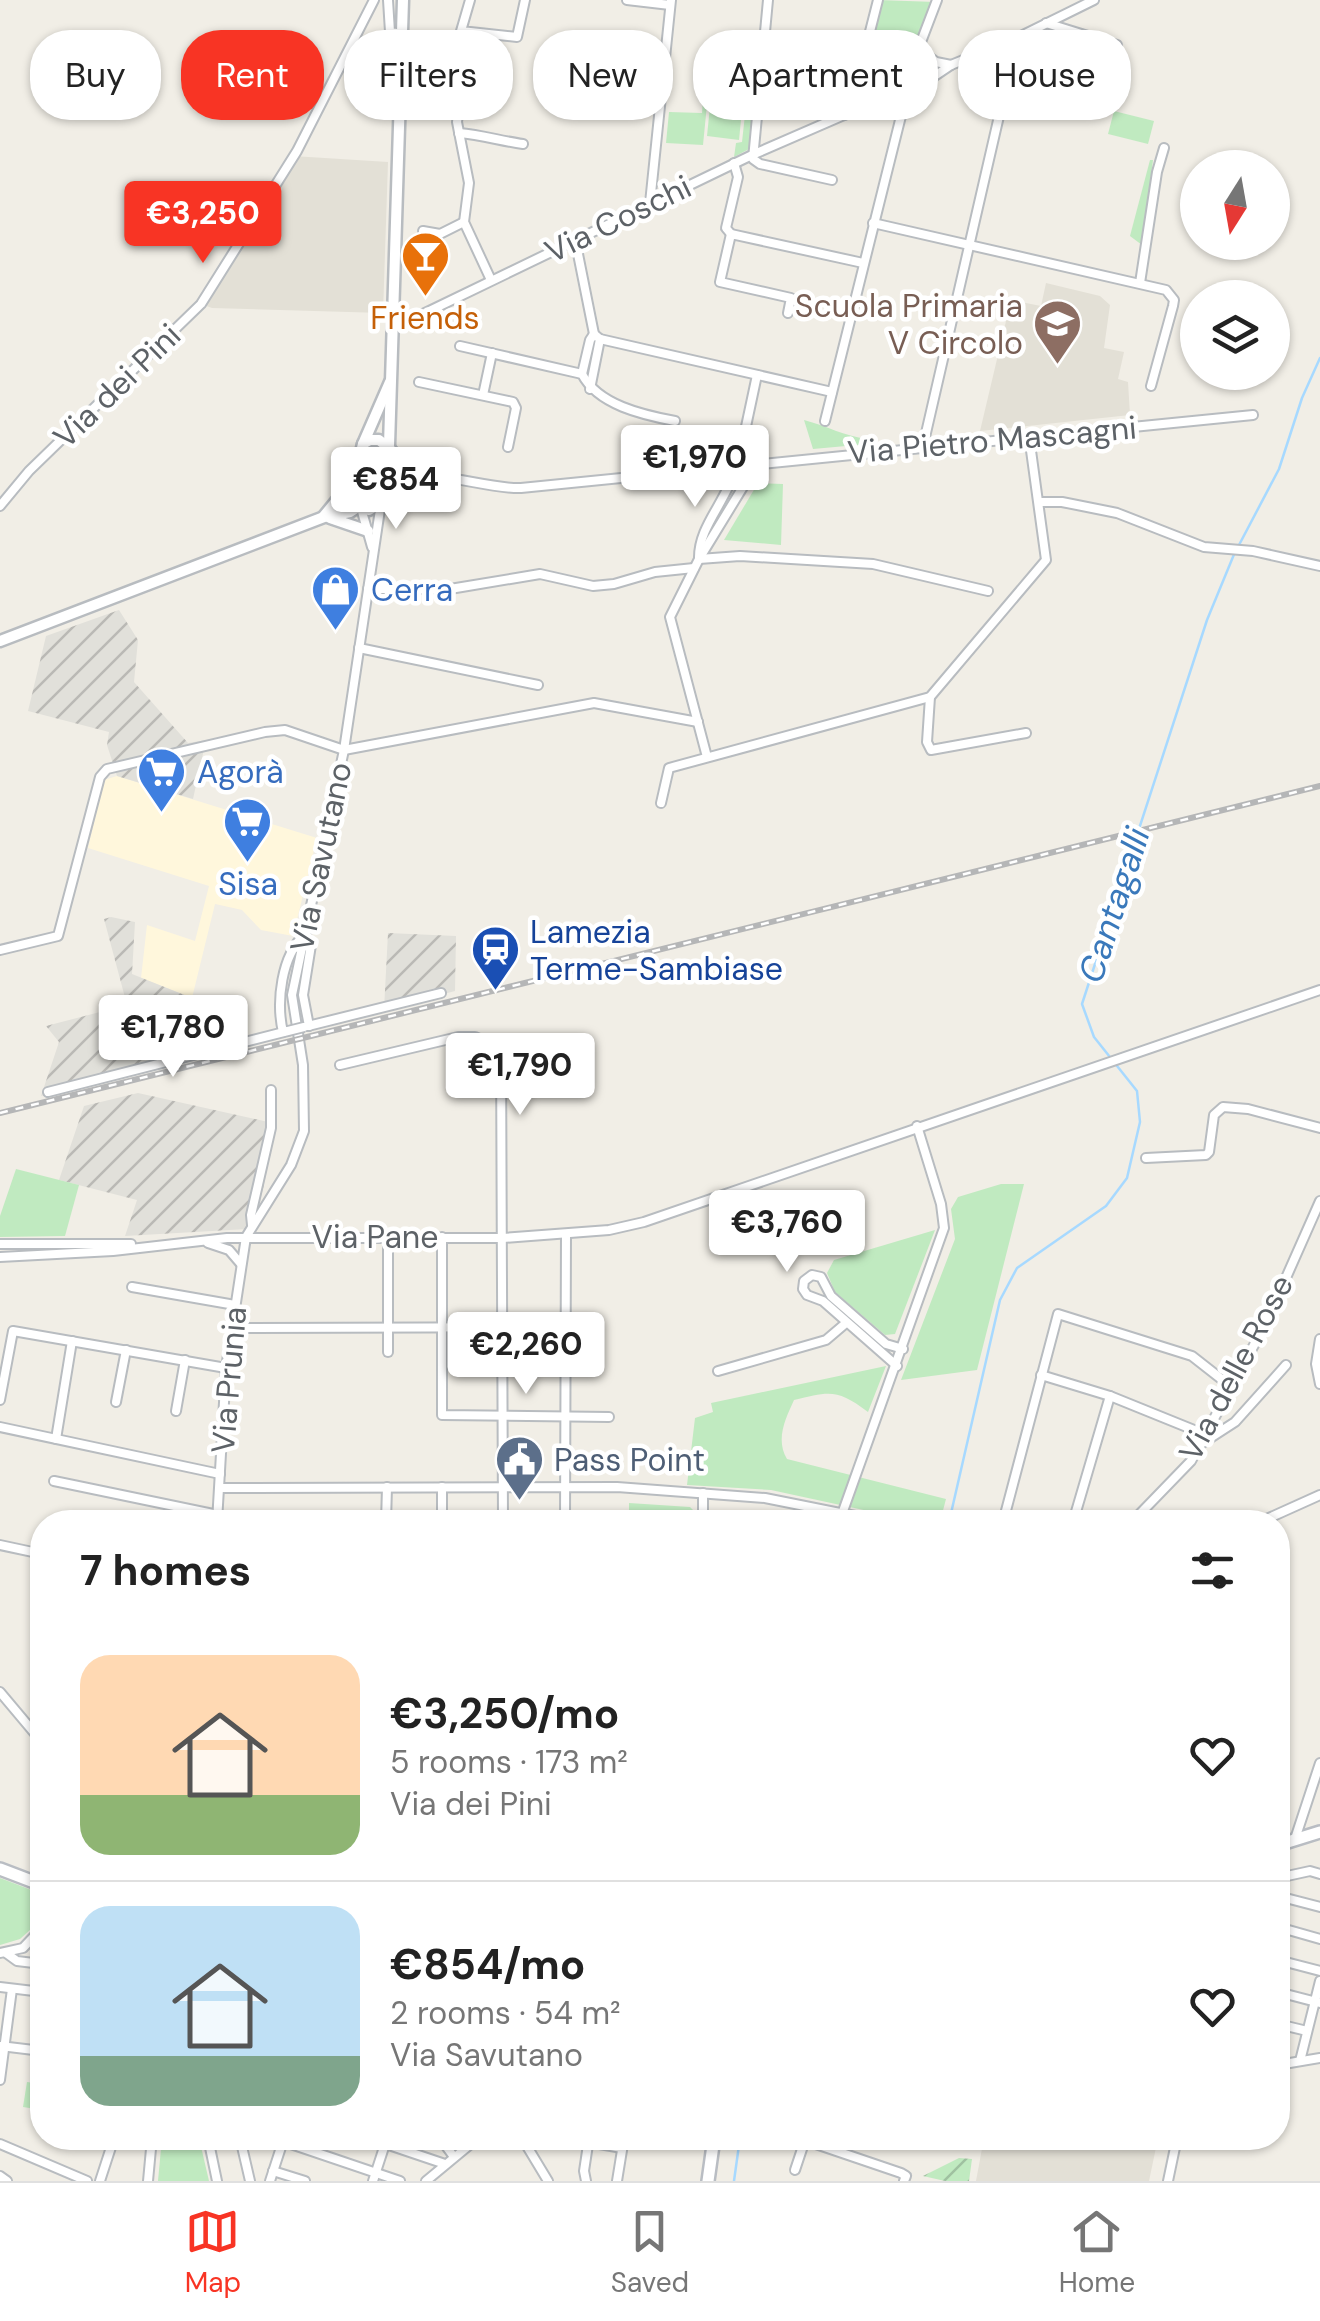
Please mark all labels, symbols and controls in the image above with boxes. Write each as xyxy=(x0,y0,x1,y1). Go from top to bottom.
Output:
chip: Buy xyxy=(30,30,161,120)
chip: Rent xyxy=(181,30,324,120)
chip: Filters xyxy=(344,30,513,120)
chip: New xyxy=(533,30,673,120)
chip: Apartment xyxy=(693,30,938,120)
chip: House xyxy=(958,30,1131,120)
north arrow xyxy=(1180,150,1290,260)
map controls xyxy=(1180,150,1290,390)
street label: Via Coschi xyxy=(538,166,698,272)
pin: €3,250 xyxy=(122,181,284,266)
text: €3,250 xyxy=(146,192,260,234)
bar icon: Friends xyxy=(399,230,451,298)
button: layers xyxy=(1180,280,1290,390)
place label: Scuola Primaria V Circolo xyxy=(795,285,1023,364)
place label: Friends xyxy=(370,297,480,339)
school or university icon: Scuola Primaria V Circolo xyxy=(1032,298,1084,366)
street label: Via dei Pini xyxy=(44,315,190,457)
street label: Via Pietro Mascagni xyxy=(846,406,1138,474)
pin: €1,970 xyxy=(614,425,776,510)
text: €1,970 xyxy=(643,436,747,478)
pin: €854 xyxy=(337,447,455,532)
text: €854 xyxy=(353,458,439,500)
shop icon: Cerra xyxy=(310,564,362,632)
place label: Cerra xyxy=(371,569,453,611)
supermarket icon: Agorà xyxy=(136,746,188,814)
place label: Agorà xyxy=(197,751,284,793)
street label: Via Savutano xyxy=(280,758,362,956)
supermarket icon: Sisa xyxy=(222,796,274,864)
water label: Cantagalli xyxy=(1067,821,1161,988)
place label: Sisa xyxy=(218,863,278,905)
place label: Lamezia Terme-Sambiase xyxy=(530,911,783,990)
station icon: Lamezia Terme-Sambiase xyxy=(469,924,521,992)
pin: €1,780 xyxy=(92,995,254,1080)
text: €1,780 xyxy=(121,1006,225,1048)
pin: €1,790 xyxy=(439,1033,601,1118)
text: €1,790 xyxy=(468,1044,572,1086)
pin: €3,760 xyxy=(706,1190,868,1275)
text: €3,760 xyxy=(731,1201,843,1243)
street label: Via Pane xyxy=(312,1216,438,1258)
street label: Via delle Rose xyxy=(1169,1267,1303,1469)
street label: Via Prunia xyxy=(202,1305,256,1455)
pin: €2,260 xyxy=(445,1312,607,1397)
text: €2,260 xyxy=(470,1323,582,1365)
public building icon: Pass Point xyxy=(493,1434,545,1502)
place label: Pass Point xyxy=(554,1439,705,1481)
text: 7 homes xyxy=(80,1543,251,1598)
icon: filters xyxy=(1185,1543,1240,1598)
text: €3,250/mo xyxy=(390,1686,619,1741)
icon: home xyxy=(160,1695,280,1815)
icon: heart xyxy=(1185,1728,1240,1783)
text: 5 rooms · 173 m² xyxy=(390,1741,628,1783)
text: Via dei Pini xyxy=(390,1783,552,1825)
text: €854/mo xyxy=(390,1937,585,1992)
icon: home xyxy=(160,1946,280,2066)
icon: heart xyxy=(1185,1979,1240,2034)
text: 2 rooms · 54 m² xyxy=(390,1992,621,2034)
text: Via Savutano xyxy=(390,2034,583,2076)
tab: Map xyxy=(185,2204,241,2301)
tab: Saved xyxy=(611,2204,689,2301)
tab: Home xyxy=(1059,2204,1135,2301)

